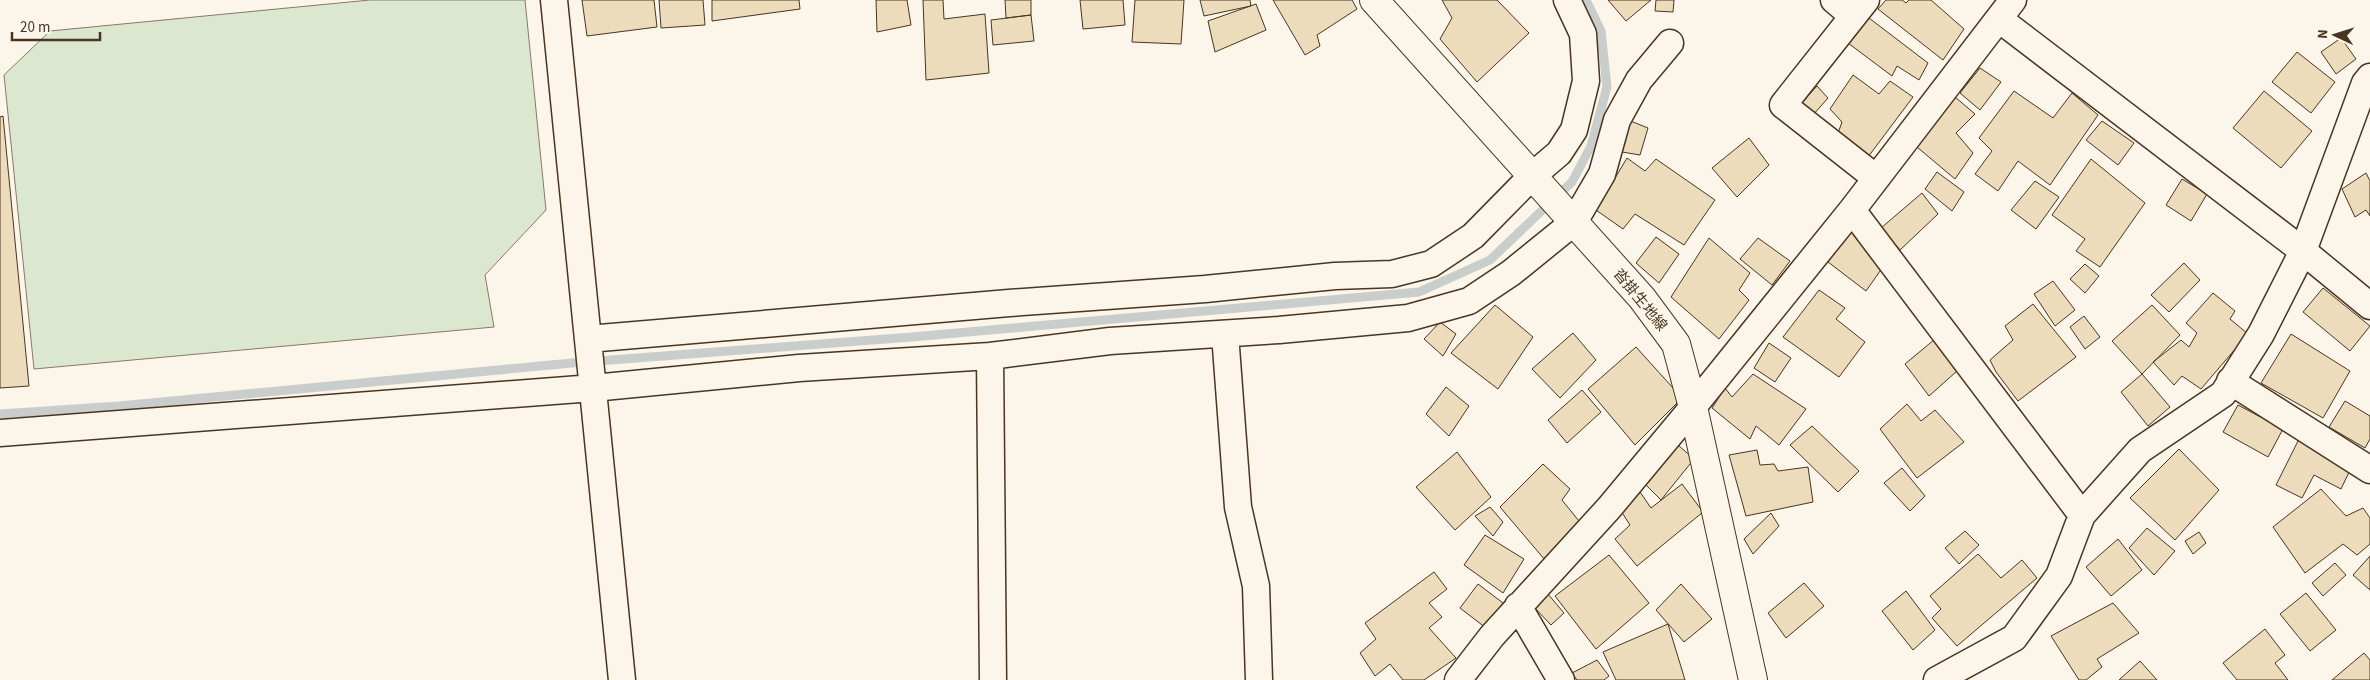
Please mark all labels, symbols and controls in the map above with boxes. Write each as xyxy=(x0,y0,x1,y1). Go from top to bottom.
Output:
scale bar xyxy=(12,10,100,42)
north arrow xyxy=(2310,10,2360,60)
text: 20 m xyxy=(20,17,50,38)
text: N xyxy=(2313,29,2333,40)
street label: 沓掛生地線 xyxy=(1608,264,1672,336)

